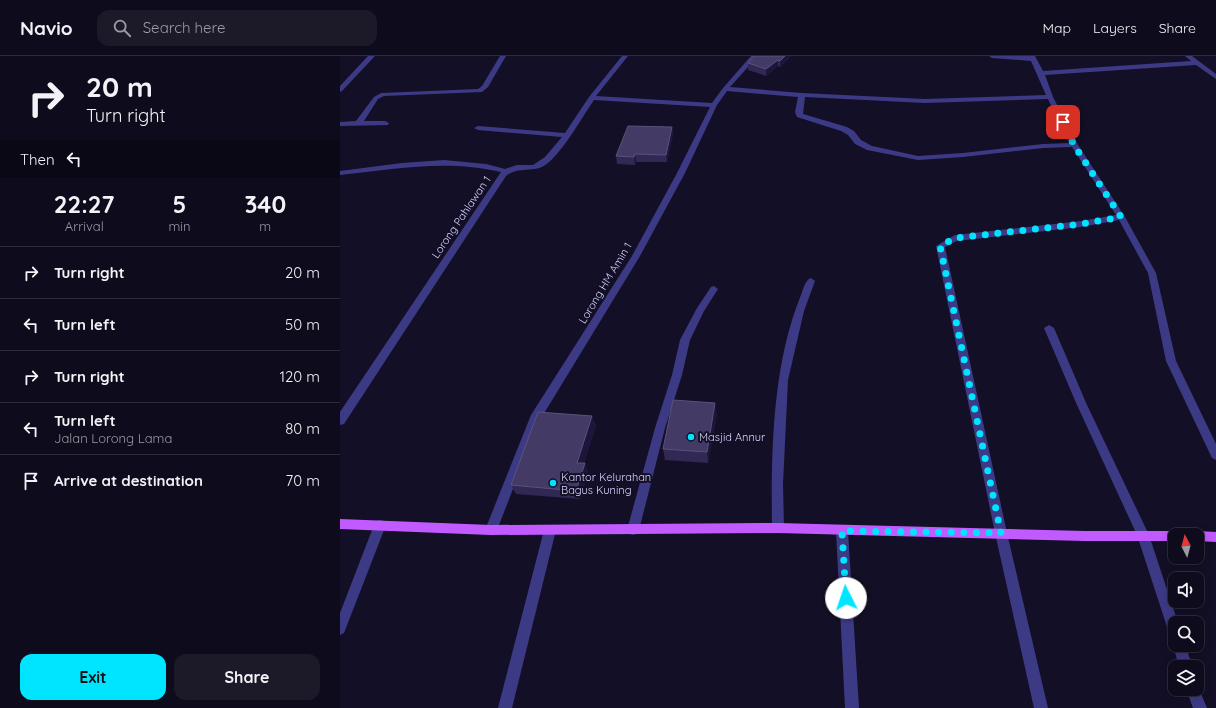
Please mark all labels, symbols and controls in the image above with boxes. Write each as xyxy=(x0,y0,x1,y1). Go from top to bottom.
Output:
search box xyxy=(97,10,377,46)
text: Navio xyxy=(20,16,73,40)
icon: search xyxy=(111,17,133,39)
text: Search here xyxy=(143,18,226,37)
text: Map xyxy=(1042,19,1071,37)
text: Layers xyxy=(1093,19,1137,37)
text: Share xyxy=(1159,19,1196,37)
text: 20 m xyxy=(86,69,153,104)
icon: right xyxy=(20,72,72,124)
text: Turn right xyxy=(86,104,166,127)
pin xyxy=(1046,105,1080,139)
icon: arrive xyxy=(1052,111,1074,133)
icon: left xyxy=(63,148,85,170)
text: Then xyxy=(20,150,55,169)
street label: Lorong Pahlawan 1 xyxy=(428,173,494,261)
text: 22:27 xyxy=(54,189,115,219)
text: 5 xyxy=(173,189,186,219)
text: 340 xyxy=(244,189,286,219)
text: Arrival xyxy=(65,218,104,234)
text: min xyxy=(168,218,191,234)
text: m xyxy=(259,218,271,234)
street label: Lorong HM Amin 1 xyxy=(575,240,635,326)
icon: right xyxy=(20,262,42,284)
text: Turn right xyxy=(54,263,125,282)
text: 20 m xyxy=(285,263,320,282)
icon: left xyxy=(20,314,42,336)
text: Turn left xyxy=(54,315,116,334)
text: 50 m xyxy=(285,315,320,334)
icon: right xyxy=(20,366,42,388)
text: Turn right xyxy=(54,367,125,386)
text: 120 m xyxy=(279,367,320,386)
text: Turn left xyxy=(54,411,116,430)
icon: left xyxy=(20,418,42,440)
text: 80 m xyxy=(285,419,320,438)
text: Jalan Lorong Lama xyxy=(54,430,172,446)
place label: Masjid Annur xyxy=(699,430,766,444)
marker: Masjid Annur xyxy=(686,432,696,442)
icon: arrive xyxy=(20,470,42,492)
place label: Kantor Kelurahan Bagus Kuning xyxy=(561,470,651,497)
text: Arrive at destination xyxy=(54,471,203,490)
text: 70 m xyxy=(286,471,320,490)
marker: Kantor Kelurahan Bagus Kuning xyxy=(548,478,558,488)
north arrow xyxy=(1168,528,1204,564)
map controls xyxy=(1168,528,1204,696)
button: sound xyxy=(1168,572,1204,608)
position arrow xyxy=(825,577,867,619)
button: search xyxy=(1168,616,1204,652)
button: Exit xyxy=(20,654,166,700)
button: Share xyxy=(174,654,320,700)
button: layers xyxy=(1168,660,1204,696)

